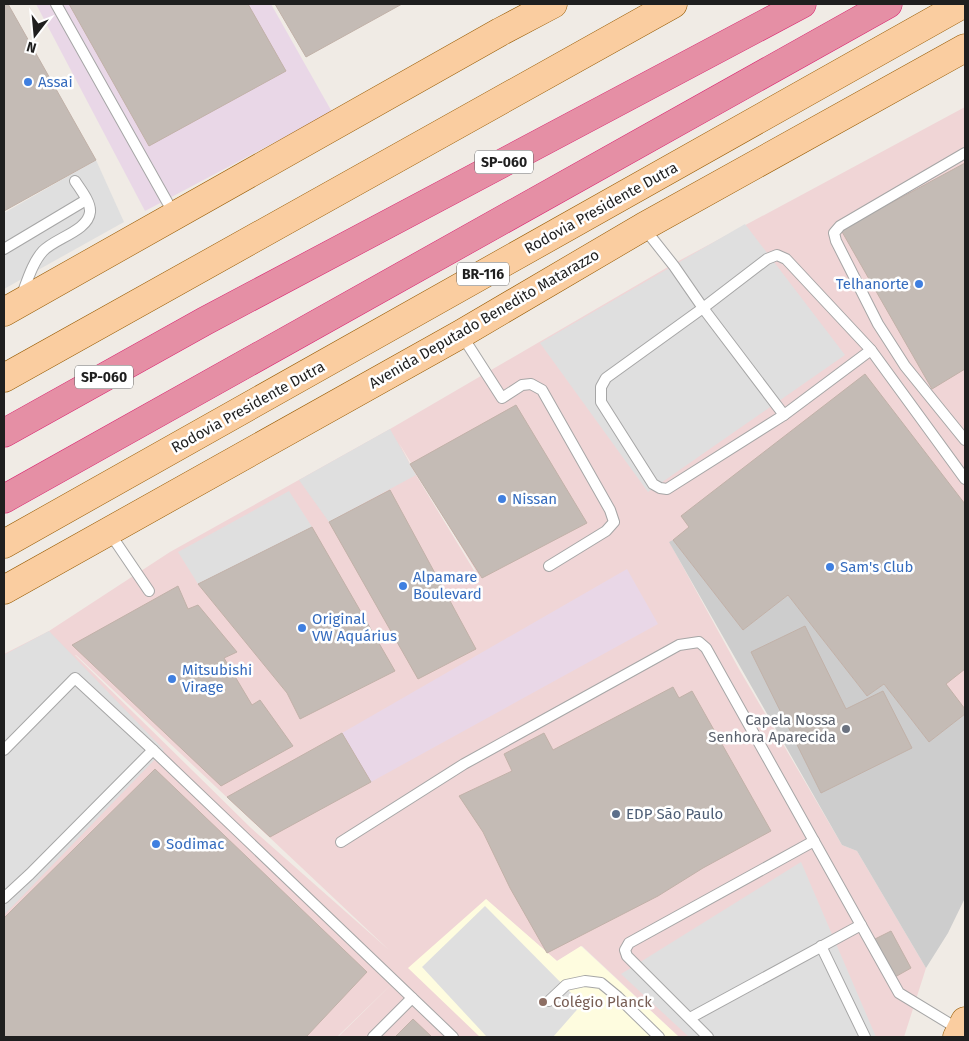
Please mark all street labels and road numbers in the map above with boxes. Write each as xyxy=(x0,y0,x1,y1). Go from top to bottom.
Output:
road number: SP-060 xyxy=(475,150,533,173)
street label: Rodovia Presidente Dutra xyxy=(521,158,681,258)
street label: Avenida Deputado Benedito Matarazzo xyxy=(366,246,602,392)
road number: BR-116 xyxy=(457,262,509,286)
street label: Rodovia Presidente Dutra xyxy=(168,357,328,457)
road number: SP-060 xyxy=(75,366,133,388)

